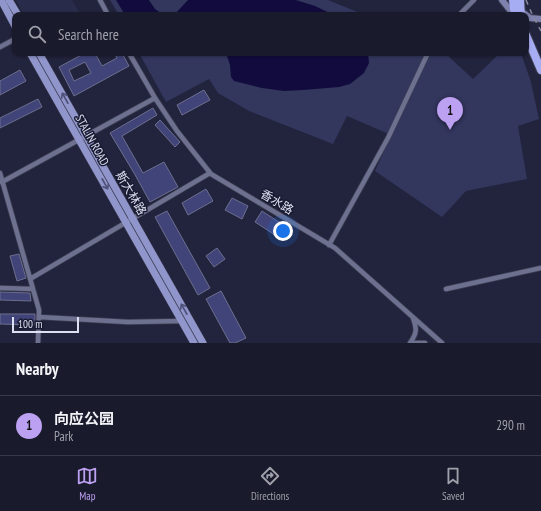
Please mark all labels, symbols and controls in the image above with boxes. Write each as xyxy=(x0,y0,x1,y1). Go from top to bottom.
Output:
search box xyxy=(12,12,529,56)
icon: search xyxy=(26,23,48,45)
text: Search here xyxy=(58,25,119,44)
one-way arrow xyxy=(60,93,68,105)
pin: 1 xyxy=(437,97,463,130)
street label: STALIN ROAD xyxy=(72,112,113,168)
street label: 斯大林路 xyxy=(113,168,150,217)
one-way arrow xyxy=(101,178,109,190)
street label: 香水路 xyxy=(258,186,297,217)
your location xyxy=(273,221,293,241)
one-way arrow xyxy=(179,303,187,315)
scale bar xyxy=(12,315,79,334)
text: 100 m xyxy=(18,317,42,331)
text: Nearby xyxy=(16,358,59,380)
text: 向应公园 xyxy=(54,409,114,428)
text: 1 xyxy=(26,417,32,434)
text: 290 m xyxy=(496,417,525,434)
text: Park xyxy=(54,428,73,445)
tab: Map xyxy=(76,465,98,503)
tab: Directions xyxy=(251,465,289,503)
tab: Saved xyxy=(442,465,465,503)

